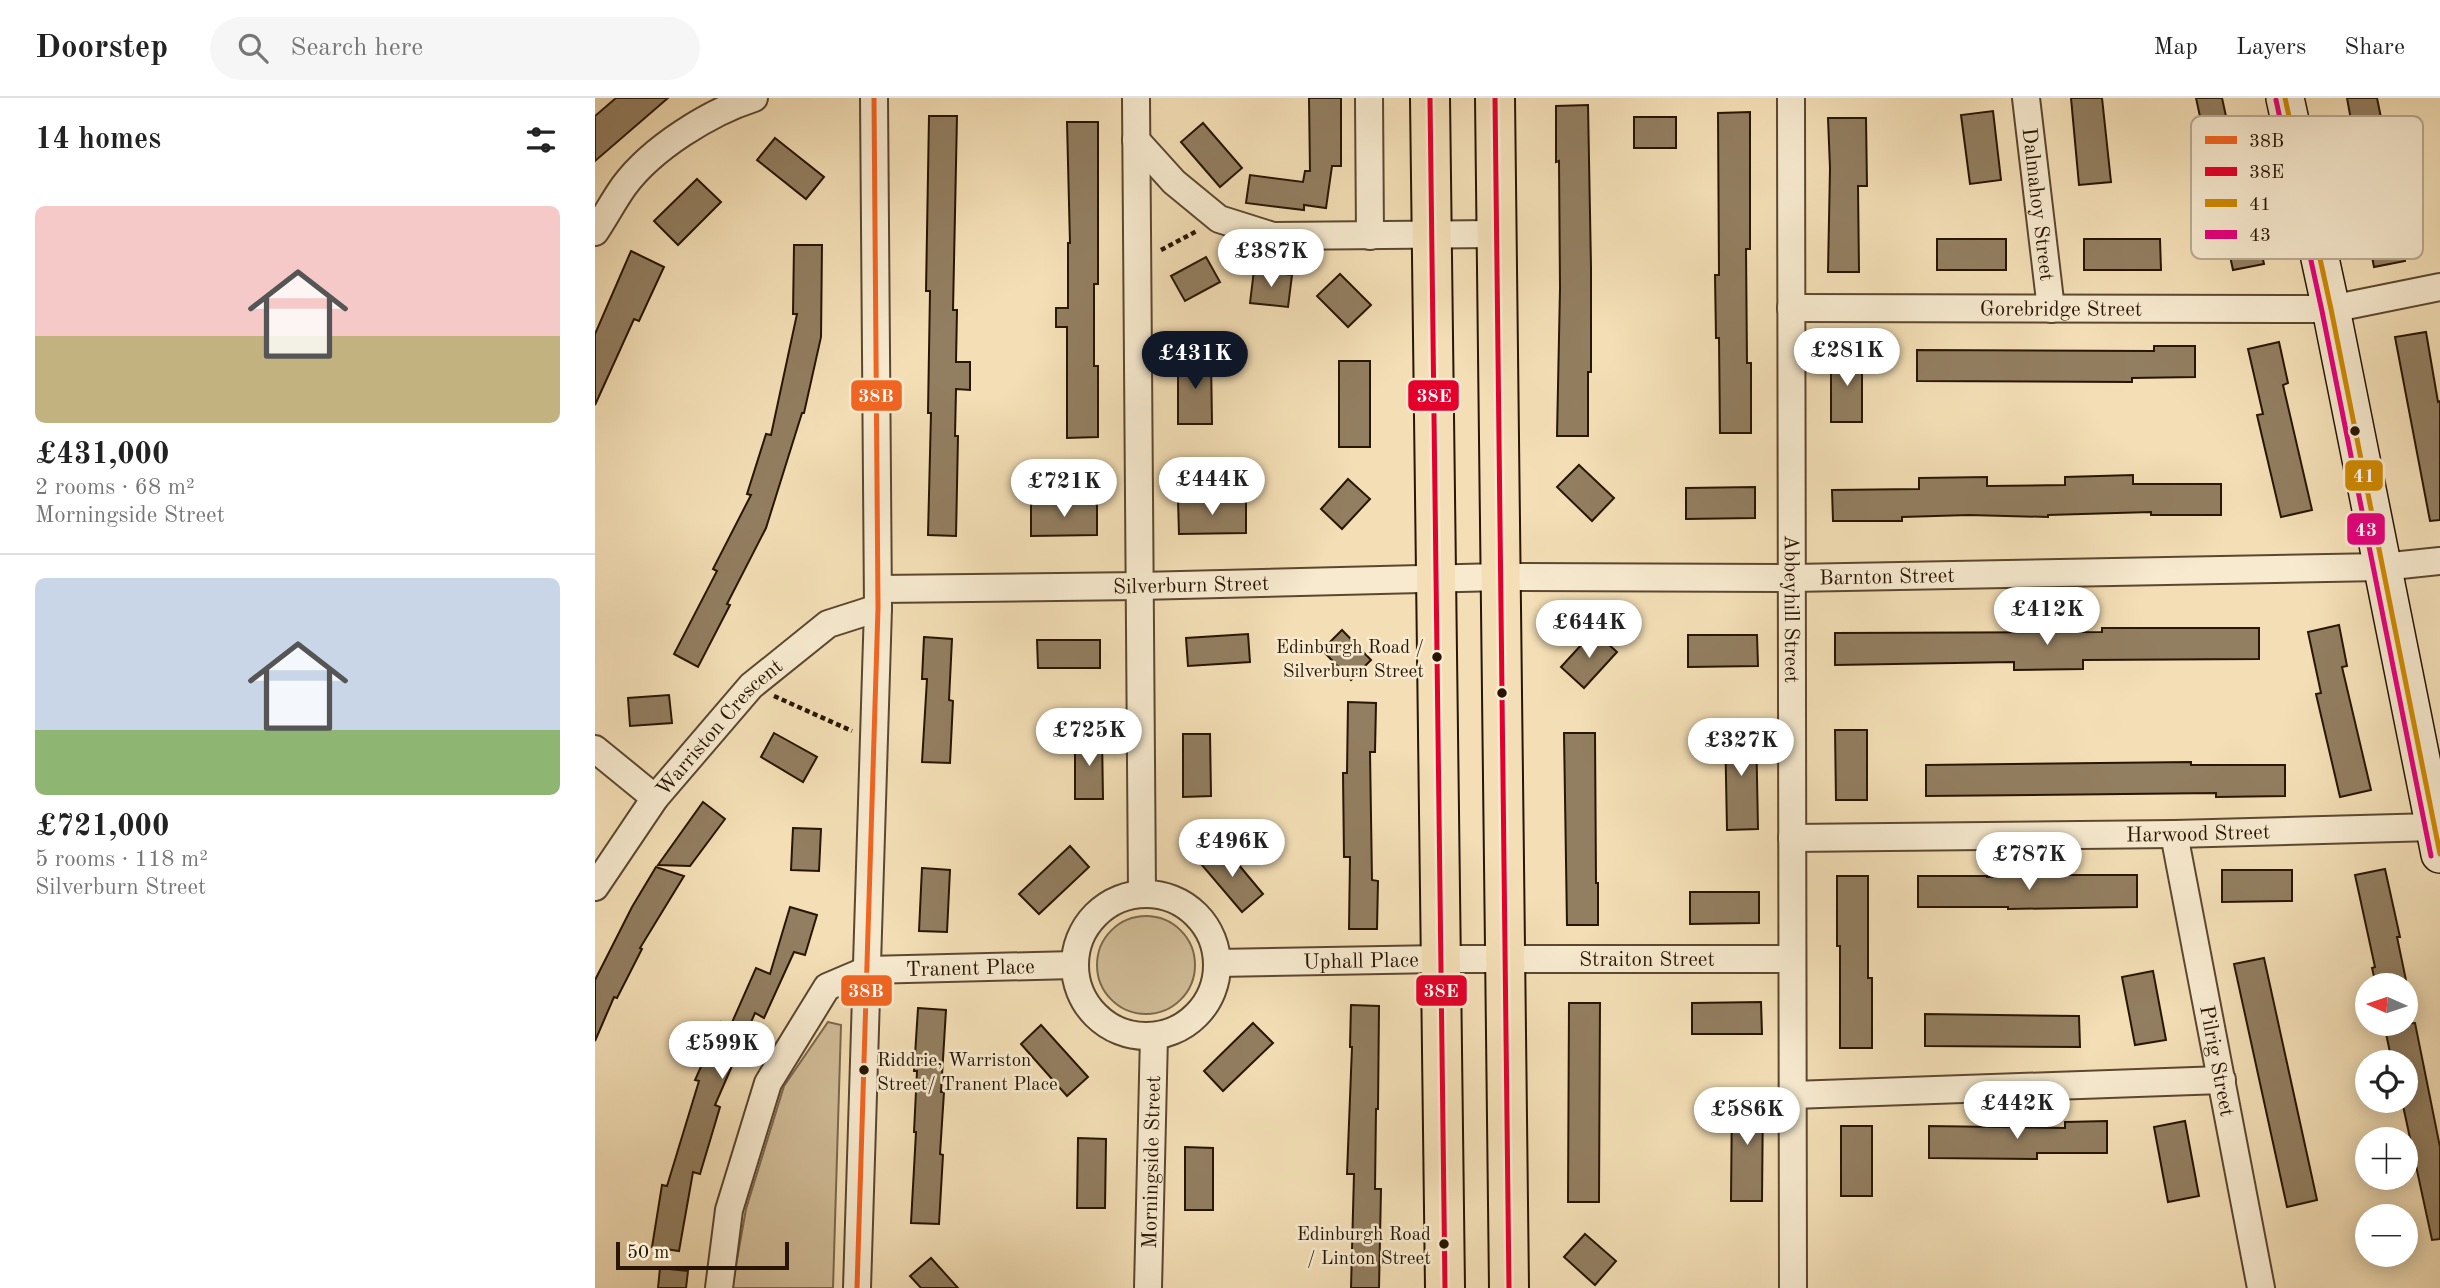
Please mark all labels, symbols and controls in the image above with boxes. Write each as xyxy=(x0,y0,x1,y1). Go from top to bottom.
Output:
search box xyxy=(210,17,700,80)
icon: search xyxy=(234,29,272,67)
text: Doorstep xyxy=(35,32,168,65)
text: Search here xyxy=(290,35,423,61)
text: Map xyxy=(2154,36,2198,60)
text: Layers xyxy=(2236,36,2306,60)
text: Share xyxy=(2344,36,2405,60)
legend xyxy=(2191,116,2423,259)
icon: filters xyxy=(522,121,560,159)
text: 14 homes xyxy=(35,125,161,155)
street label: Dalmahoy Street xyxy=(2018,127,2057,282)
text: 38B xyxy=(2249,133,2284,152)
text: 38E xyxy=(2249,164,2284,183)
text: 41 xyxy=(2249,196,2271,215)
text: 43 xyxy=(2249,227,2271,246)
pin: £387K xyxy=(1222,230,1320,289)
text: £387K xyxy=(1234,240,1308,263)
icon: home xyxy=(235,251,361,377)
street label: Gorebridge Street xyxy=(1980,299,2142,321)
pin: £281K xyxy=(1798,328,1896,388)
pin: £431K xyxy=(1146,331,1244,391)
text: £281K xyxy=(1810,339,1884,362)
text: £431K xyxy=(1158,342,1232,365)
line badge: 38B xyxy=(850,379,903,412)
line badge: 38E xyxy=(1407,379,1460,412)
text: 38B xyxy=(858,388,894,407)
text: 38E xyxy=(1416,388,1452,407)
unlabelled marker xyxy=(2348,424,2362,438)
text: £431,000 xyxy=(35,440,169,470)
pin: £444K xyxy=(1163,458,1261,517)
line badge: 41 xyxy=(2344,459,2384,492)
pin: £721K xyxy=(1015,460,1113,519)
text: £444K xyxy=(1175,468,1249,491)
text: 41 xyxy=(2353,468,2375,487)
text: £721K xyxy=(1027,470,1101,493)
text: 2 rooms · 68 m² xyxy=(35,476,195,499)
text: Morningside Street xyxy=(35,504,225,527)
line badge: 43 xyxy=(2346,512,2386,546)
text: 43 xyxy=(2355,522,2377,541)
street label: Abbeyhill Street xyxy=(1780,535,1801,683)
street label: Barnton Street xyxy=(1819,566,1955,589)
street label: Silverburn Street xyxy=(1113,574,1269,598)
pin: £412K xyxy=(1998,588,2096,647)
text: £412K xyxy=(2010,598,2084,621)
pin: £644K xyxy=(1540,601,1638,660)
text: £644K xyxy=(1552,611,1626,634)
icon: home xyxy=(235,623,361,749)
place label: Edinburgh Road / Silverburn Street xyxy=(1276,639,1424,682)
marker: Edinburgh Road / Silverburn Street xyxy=(1430,650,1444,664)
street label: Warriston Crescent xyxy=(653,656,787,800)
unlabelled marker xyxy=(1495,686,1509,700)
pin: £725K xyxy=(1040,708,1138,768)
pin: £327K xyxy=(1692,718,1790,778)
text: £725K xyxy=(1052,719,1126,742)
text: £327K xyxy=(1704,729,1778,752)
text: £721,000 xyxy=(35,812,169,842)
pin: £496K xyxy=(1183,820,1281,879)
street label: Harwood Street xyxy=(2126,822,2270,847)
text: £496K xyxy=(1195,830,1269,853)
pin: £787K xyxy=(1980,832,2078,892)
text: £787K xyxy=(1992,843,2066,866)
text: 5 rooms · 118 m² xyxy=(35,848,208,871)
text: Silverburn Street xyxy=(35,876,206,899)
street label: Uphall Place xyxy=(1303,950,1419,973)
street label: Straiton Street xyxy=(1579,950,1715,971)
street label: Tranent Place xyxy=(906,957,1035,981)
north arrow xyxy=(2355,973,2419,1036)
map controls xyxy=(2355,973,2418,1267)
line badge: 38B xyxy=(840,974,893,1007)
line badge: 38E xyxy=(1415,974,1468,1007)
text: 38B xyxy=(848,983,884,1002)
text: 38E xyxy=(1423,983,1459,1002)
street label: Pilrig Street xyxy=(2195,1004,2237,1119)
pin: £599K xyxy=(673,1021,771,1081)
text: £599K xyxy=(685,1032,759,1055)
button: locate xyxy=(2355,1050,2418,1113)
place label: Riddrie, Warriston Street/ Tranent Place xyxy=(877,1052,1058,1095)
marker: Riddrie, Warriston Street/ Tranent Place xyxy=(857,1063,871,1077)
street label: Morningside Street xyxy=(1140,1075,1165,1249)
pin: £442K xyxy=(1968,1082,2066,1141)
pin: £586K xyxy=(1698,1088,1796,1147)
text: £442K xyxy=(1980,1092,2054,1115)
text: £586K xyxy=(1710,1098,1784,1121)
button: + xyxy=(2355,1127,2418,1190)
button: − xyxy=(2355,1204,2418,1267)
place label: Edinburgh Road / Linton Street xyxy=(1297,1226,1431,1269)
marker: Edinburgh Road / Linton Street xyxy=(1437,1237,1451,1251)
scale bar xyxy=(616,1239,789,1271)
text: 50 m xyxy=(627,1244,669,1263)

